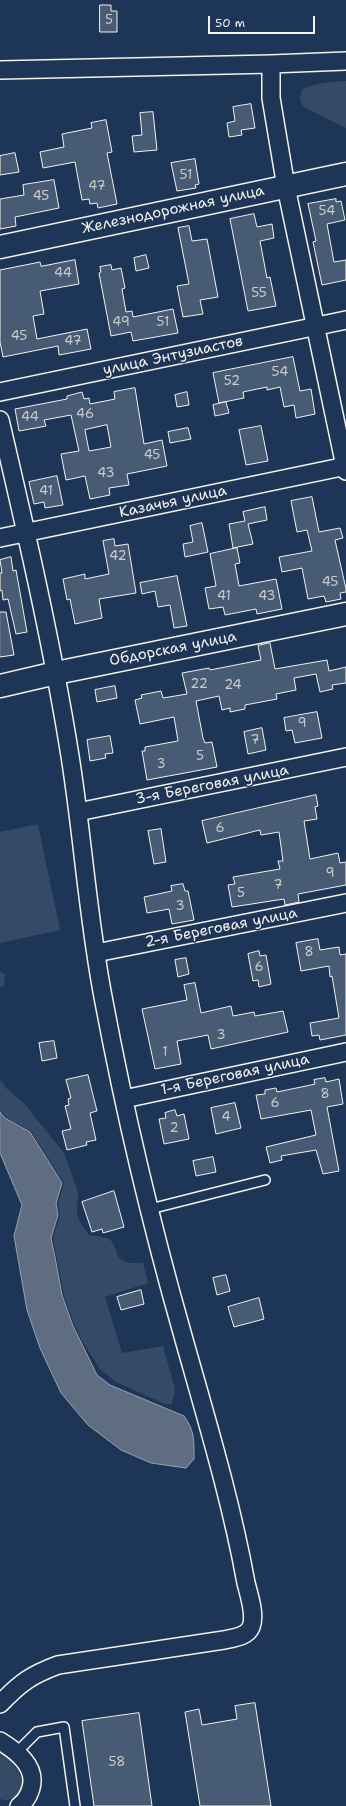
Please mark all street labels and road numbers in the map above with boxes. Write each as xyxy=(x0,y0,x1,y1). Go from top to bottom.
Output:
street label: Железнодорожная улица xyxy=(80,182,266,238)
street label: улица Энтузиастов xyxy=(101,332,245,380)
street label: Казачья улица xyxy=(118,482,228,522)
street label: Обдорская улица xyxy=(108,628,238,670)
street label: 3-я Береговая улица xyxy=(134,761,290,809)
street label: 2-я Береговая улица xyxy=(143,904,299,952)
street label: 1-я Береговая улица xyxy=(159,1050,311,1100)

